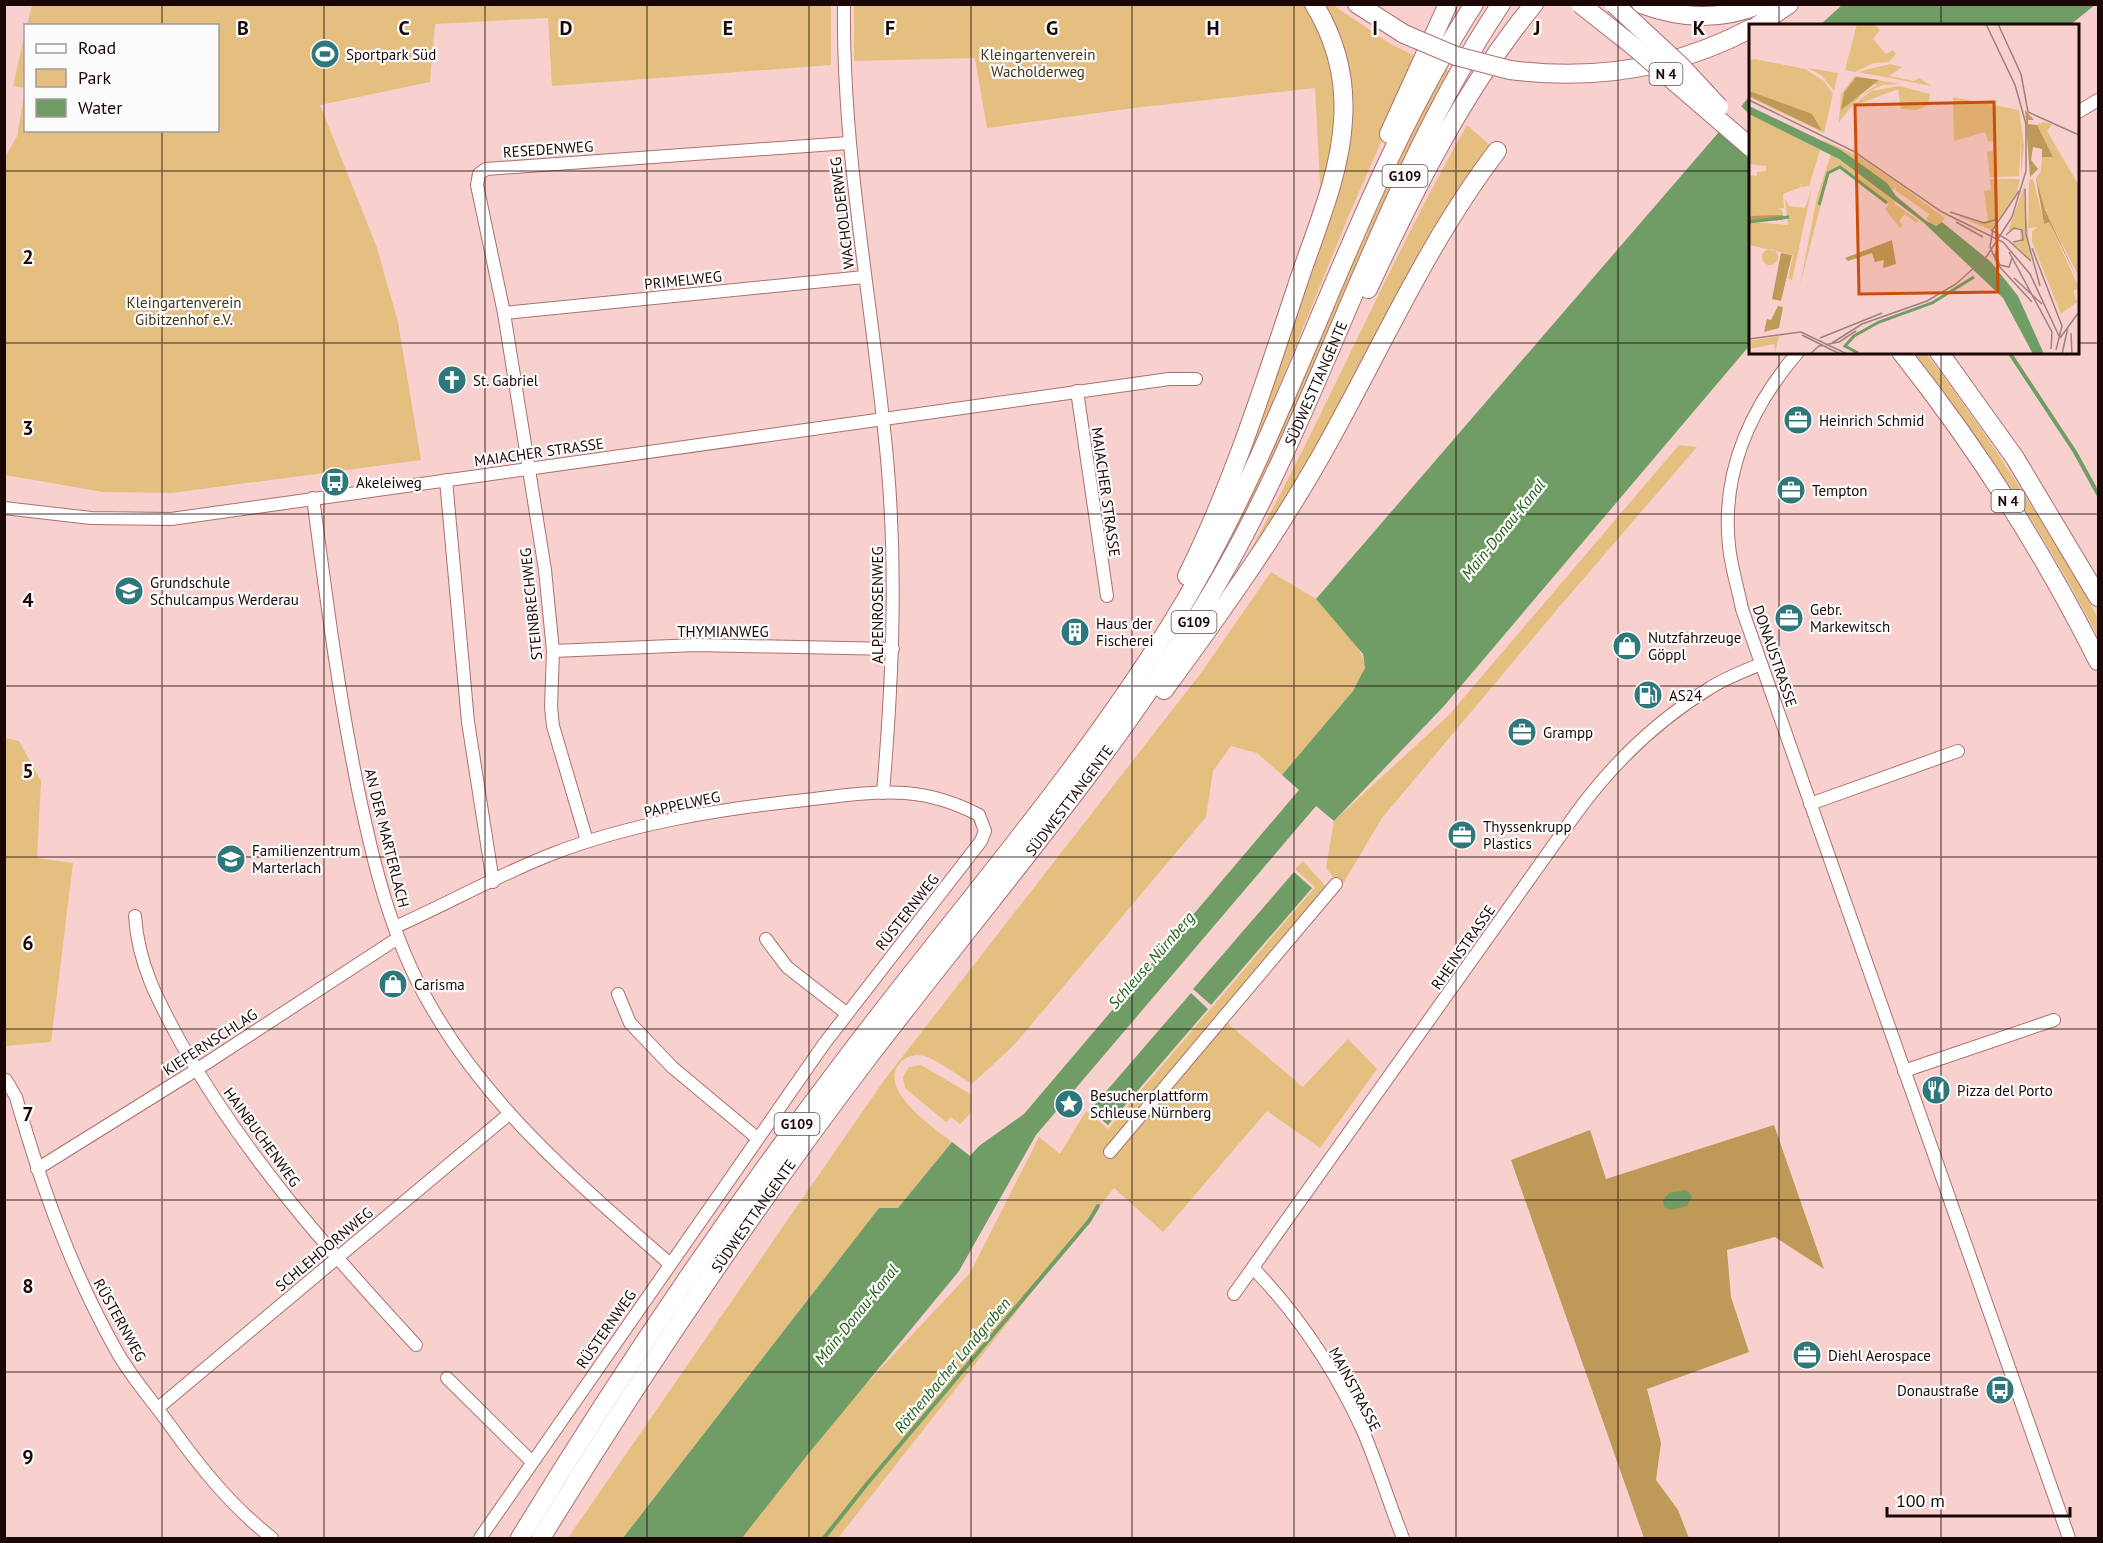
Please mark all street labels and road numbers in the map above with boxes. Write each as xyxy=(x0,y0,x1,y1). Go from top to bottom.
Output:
road number: N 4 xyxy=(1650,63,1682,85)
street label: RESEDENWEG xyxy=(502,136,594,162)
street label: WACHOLDERWEG xyxy=(826,156,858,270)
road number: G109 xyxy=(1382,165,1428,187)
street label: PRIMELWEG xyxy=(643,266,723,294)
street label: SÜDWESTTANGENTE xyxy=(1280,318,1351,448)
street label: MAIACHER STRASSE xyxy=(1088,426,1124,558)
street label: MAIACHER STRASSE xyxy=(473,434,605,470)
road number: N 4 xyxy=(1992,490,2024,512)
street label: ALPENROSENWEG xyxy=(868,546,887,664)
street label: STEINBRECHWEG xyxy=(516,547,546,661)
street label: DONAUSTRASSE xyxy=(1749,603,1801,709)
road number: G109 xyxy=(1172,611,1216,633)
street label: THYMIANWEG xyxy=(677,622,769,641)
street label: SÜDWESTTANGENTE xyxy=(1021,741,1117,859)
street label: AN DER MARTERLACH xyxy=(361,767,413,909)
street label: PAPPELWEG xyxy=(642,787,722,821)
street label: RÜSTERNWEG xyxy=(871,870,943,954)
street label: RHEINSTRASSE xyxy=(1427,901,1499,993)
street label: KIEFERNSCHLAG xyxy=(159,1005,261,1079)
street label: HAINBUCHENWEG xyxy=(220,1084,304,1190)
road number: G109 xyxy=(774,1113,820,1135)
street label: SÜDWESTTANGENTE xyxy=(707,1155,799,1276)
street label: SCHLEHDORNWEG xyxy=(271,1203,377,1295)
street label: RÜSTERNWEG xyxy=(89,1275,151,1365)
street label: RÜSTERNWEG xyxy=(572,1286,640,1372)
street label: MAINSTRASSE xyxy=(1325,1344,1385,1434)

